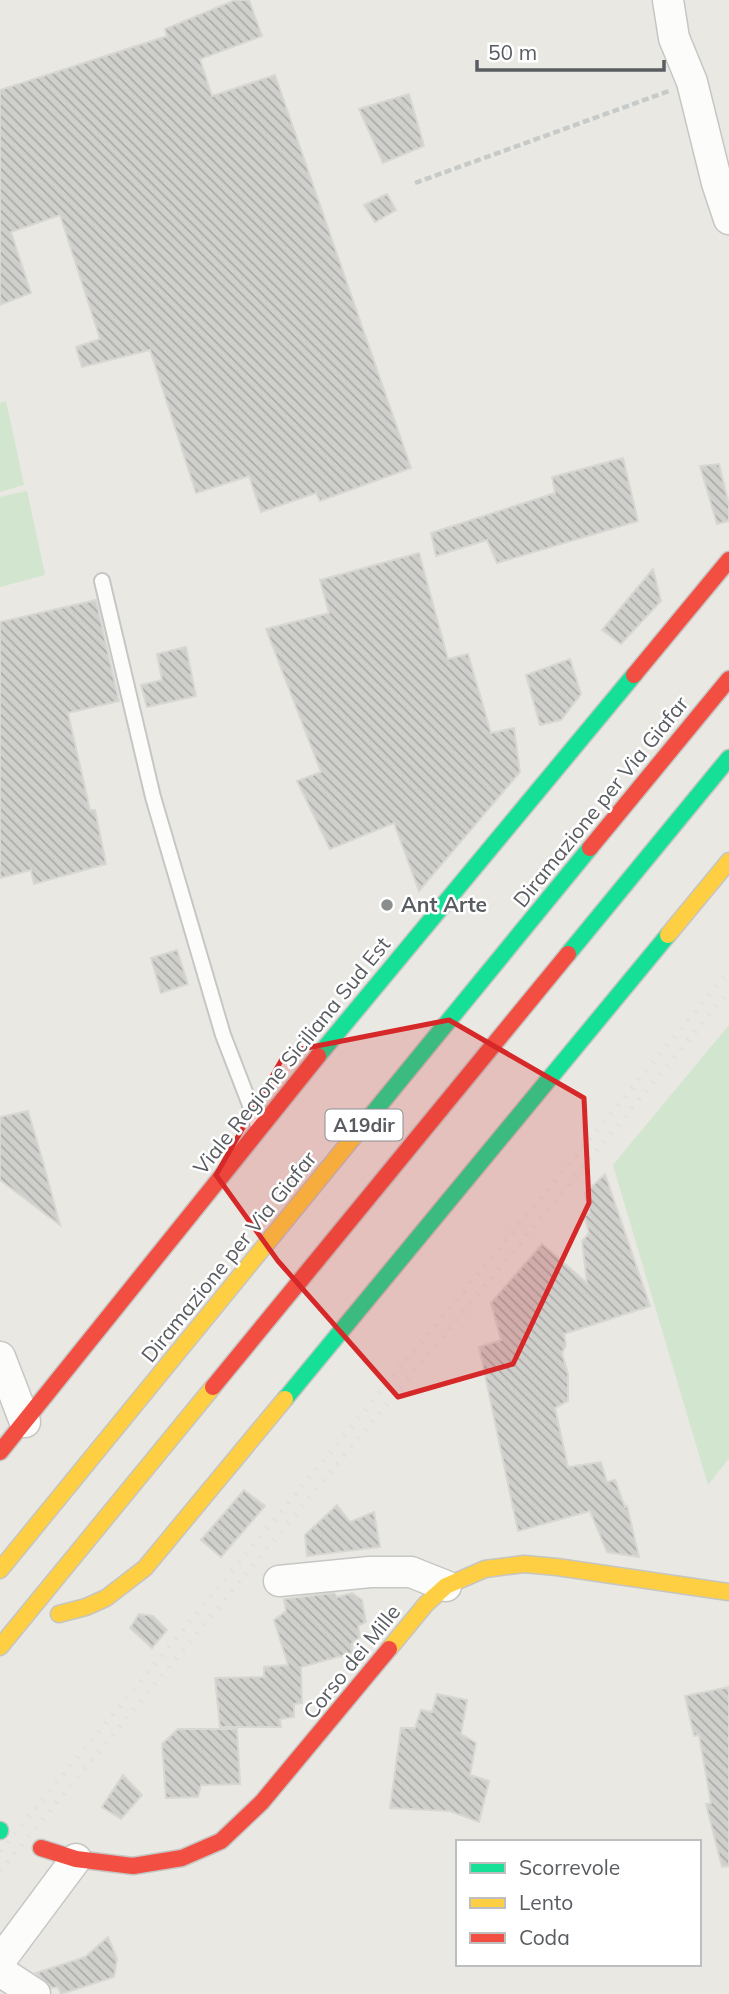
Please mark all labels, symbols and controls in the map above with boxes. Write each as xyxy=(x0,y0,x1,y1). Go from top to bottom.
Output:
scale bar xyxy=(477,28,664,72)
text: 50 m xyxy=(488,39,537,65)
street label: Diramazione per Via Giafar xyxy=(507,690,694,912)
place label: Ant Arte xyxy=(401,891,487,917)
marker: Ant Arte xyxy=(379,897,395,913)
street label: Viale Regione Siciliana Sud Est xyxy=(187,931,395,1179)
road number: A19dir xyxy=(326,1110,402,1140)
street label: Diramazione per Via Giafar xyxy=(135,1145,322,1367)
street label: Corso dei Mille xyxy=(297,1599,405,1724)
legend xyxy=(456,1840,701,1966)
text: Scorrevole xyxy=(519,1854,620,1880)
text: Lento xyxy=(519,1889,573,1915)
text: Coda xyxy=(519,1924,570,1950)

